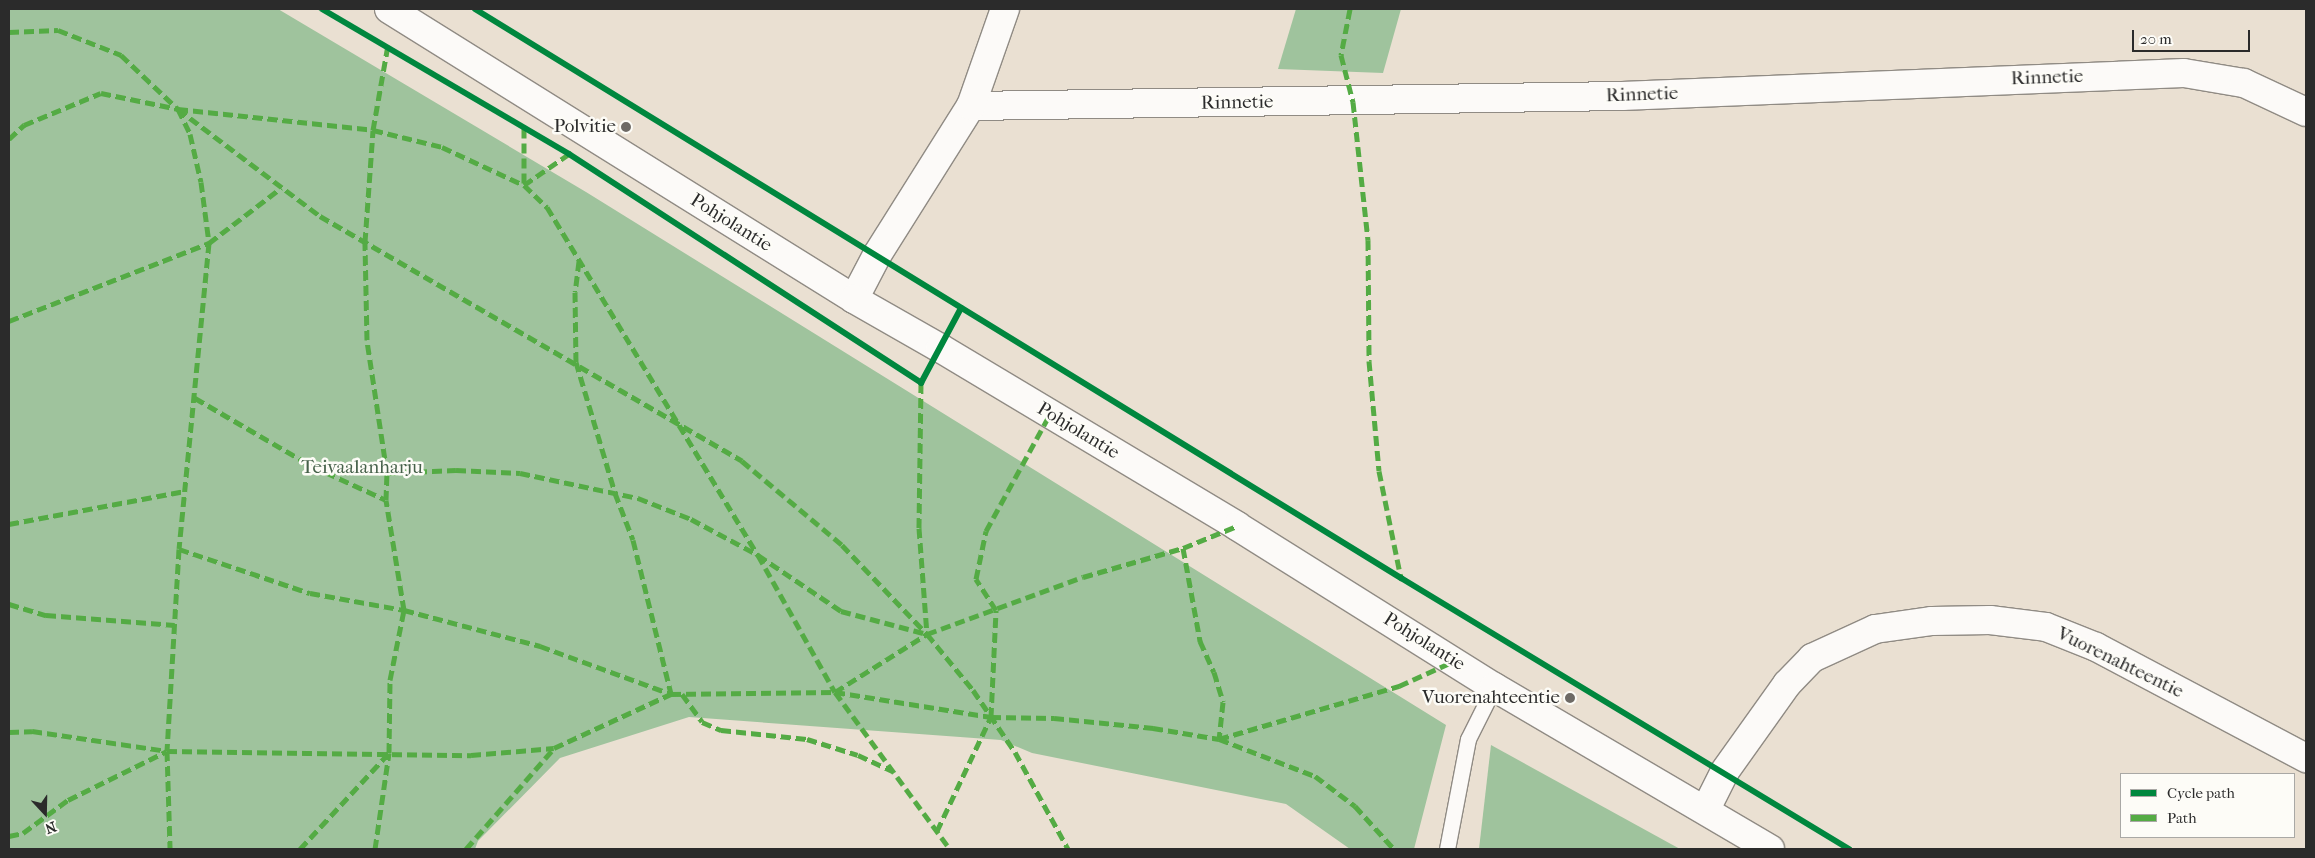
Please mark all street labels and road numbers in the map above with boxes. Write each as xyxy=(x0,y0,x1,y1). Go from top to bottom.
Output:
street label: Rinnetie xyxy=(2010,65,2084,91)
street label: Rinnetie xyxy=(1605,82,1679,108)
street label: Rinnetie xyxy=(1201,91,1273,115)
street label: Pohjolantie xyxy=(686,189,776,257)
street label: Pohjolantie xyxy=(1033,398,1123,464)
street label: Pohjolantie xyxy=(1379,608,1469,676)
street label: Vuorenahteentie xyxy=(2053,623,2187,703)

